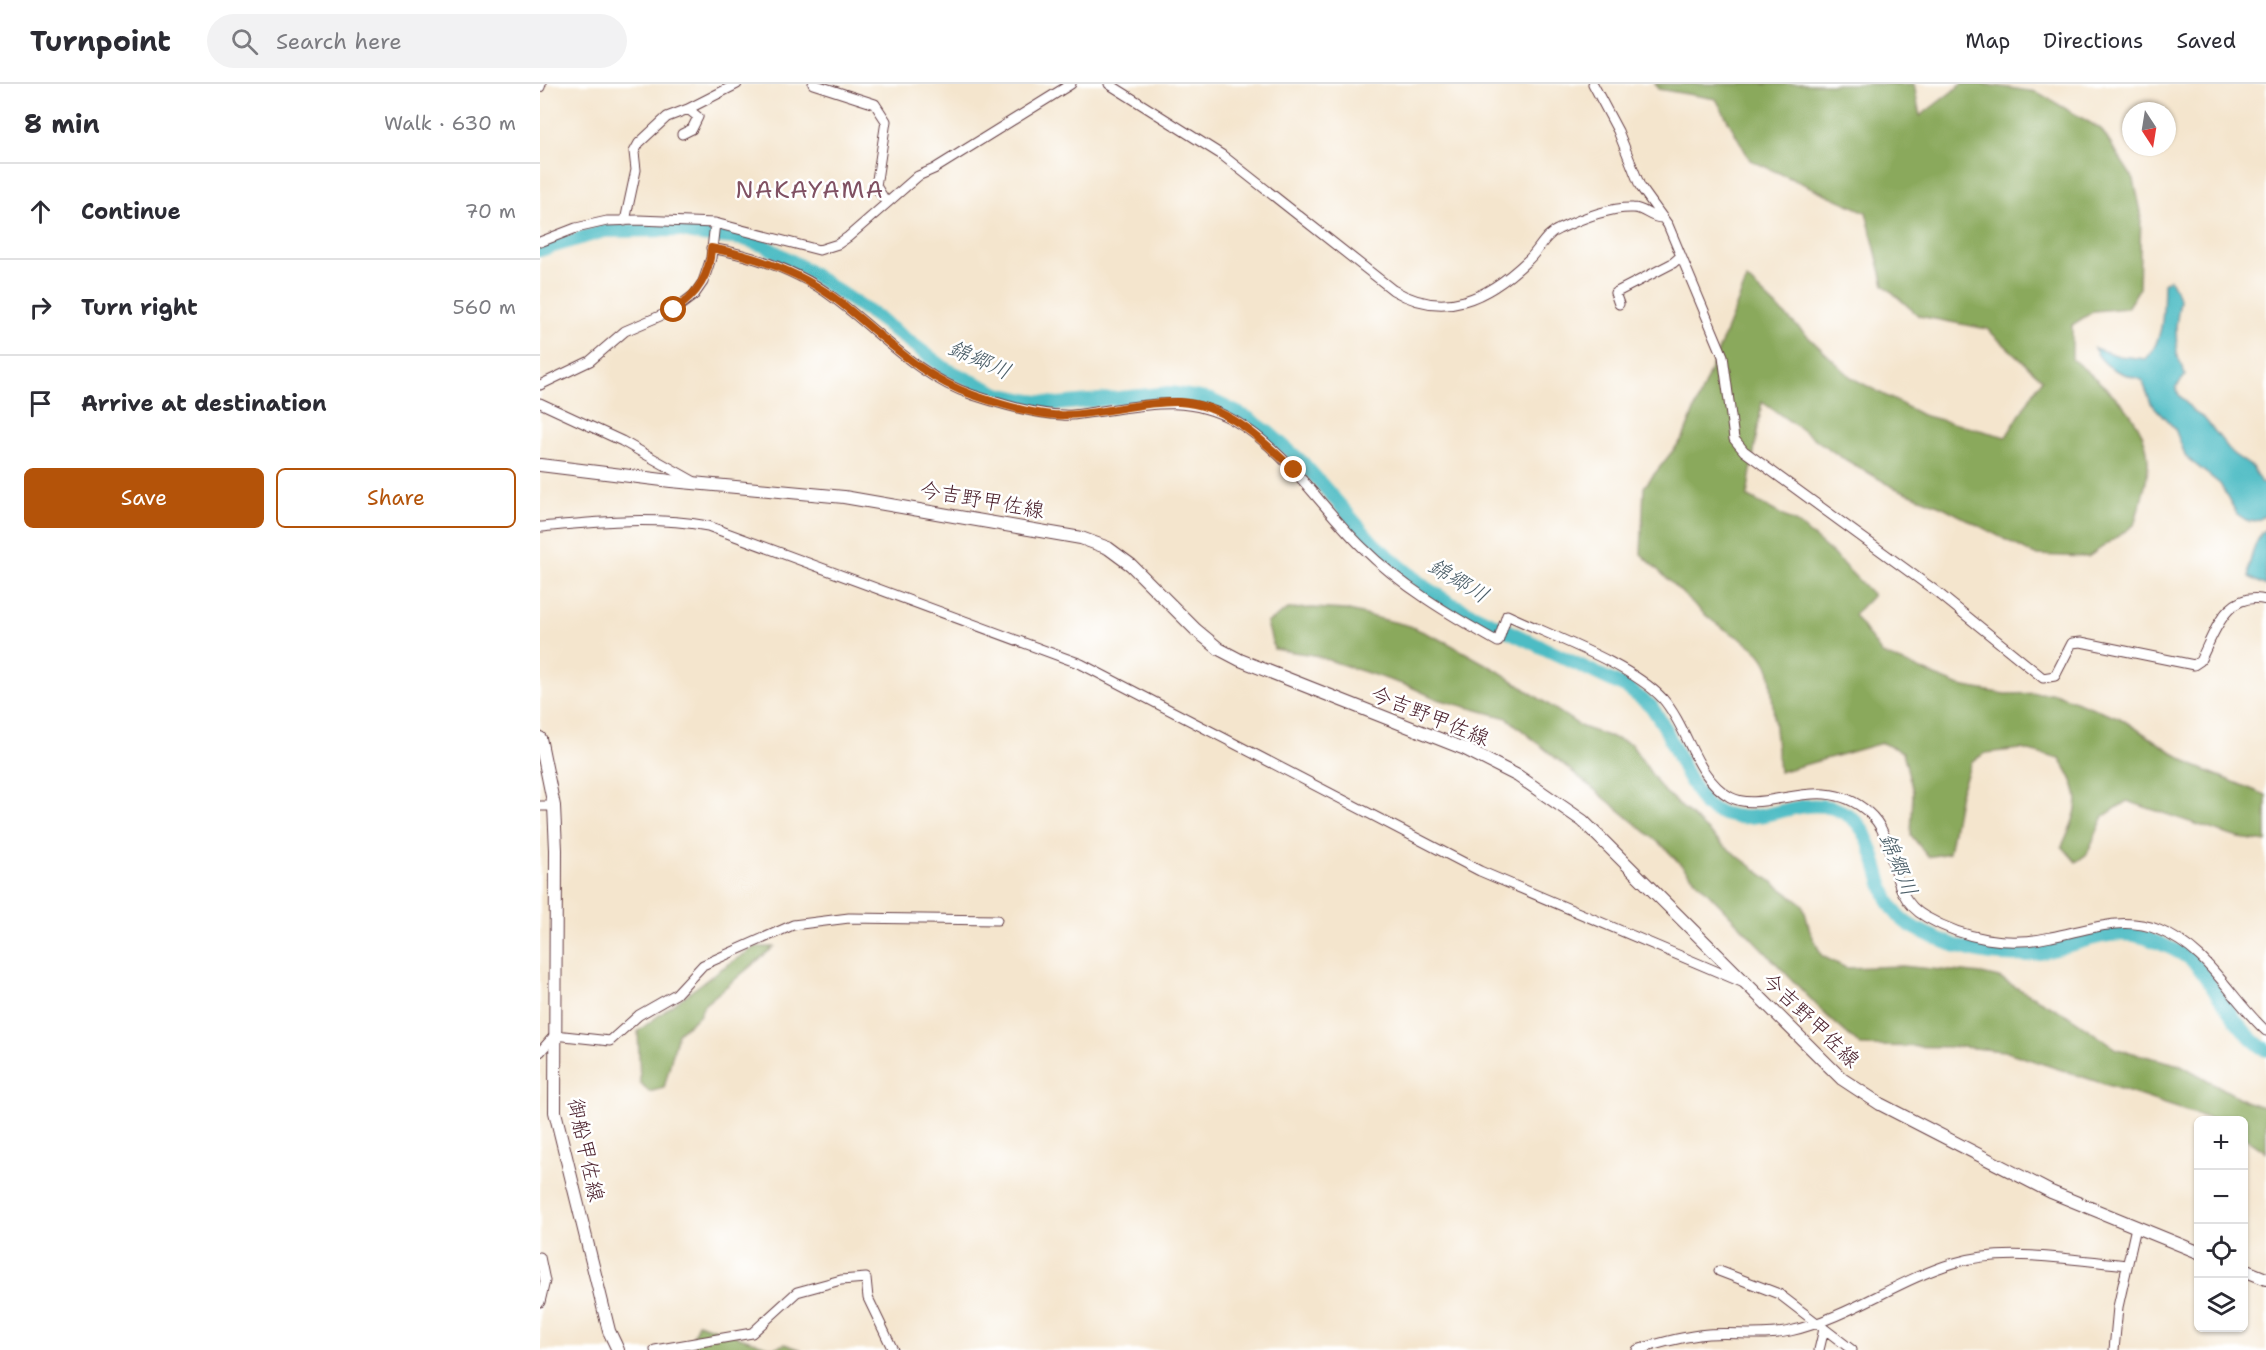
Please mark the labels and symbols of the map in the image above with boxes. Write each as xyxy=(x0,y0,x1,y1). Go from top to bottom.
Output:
north arrow xyxy=(2122,102,2176,156)
district label: NAKAYAMA xyxy=(735,174,885,206)
route start xyxy=(660,296,686,322)
water label: 錦郷川 xyxy=(944,333,1016,386)
route end xyxy=(1280,456,1306,482)
street label: 今吉野甲佐線 xyxy=(918,475,1046,525)
water label: 錦郷川 xyxy=(1423,551,1495,610)
street label: 今吉野甲佐線 xyxy=(1366,679,1494,753)
water label: 錦郷川 xyxy=(1873,828,1924,900)
street label: 今吉野甲佐線 xyxy=(1756,966,1866,1074)
street label: 御船甲佐線 xyxy=(561,1096,611,1204)

